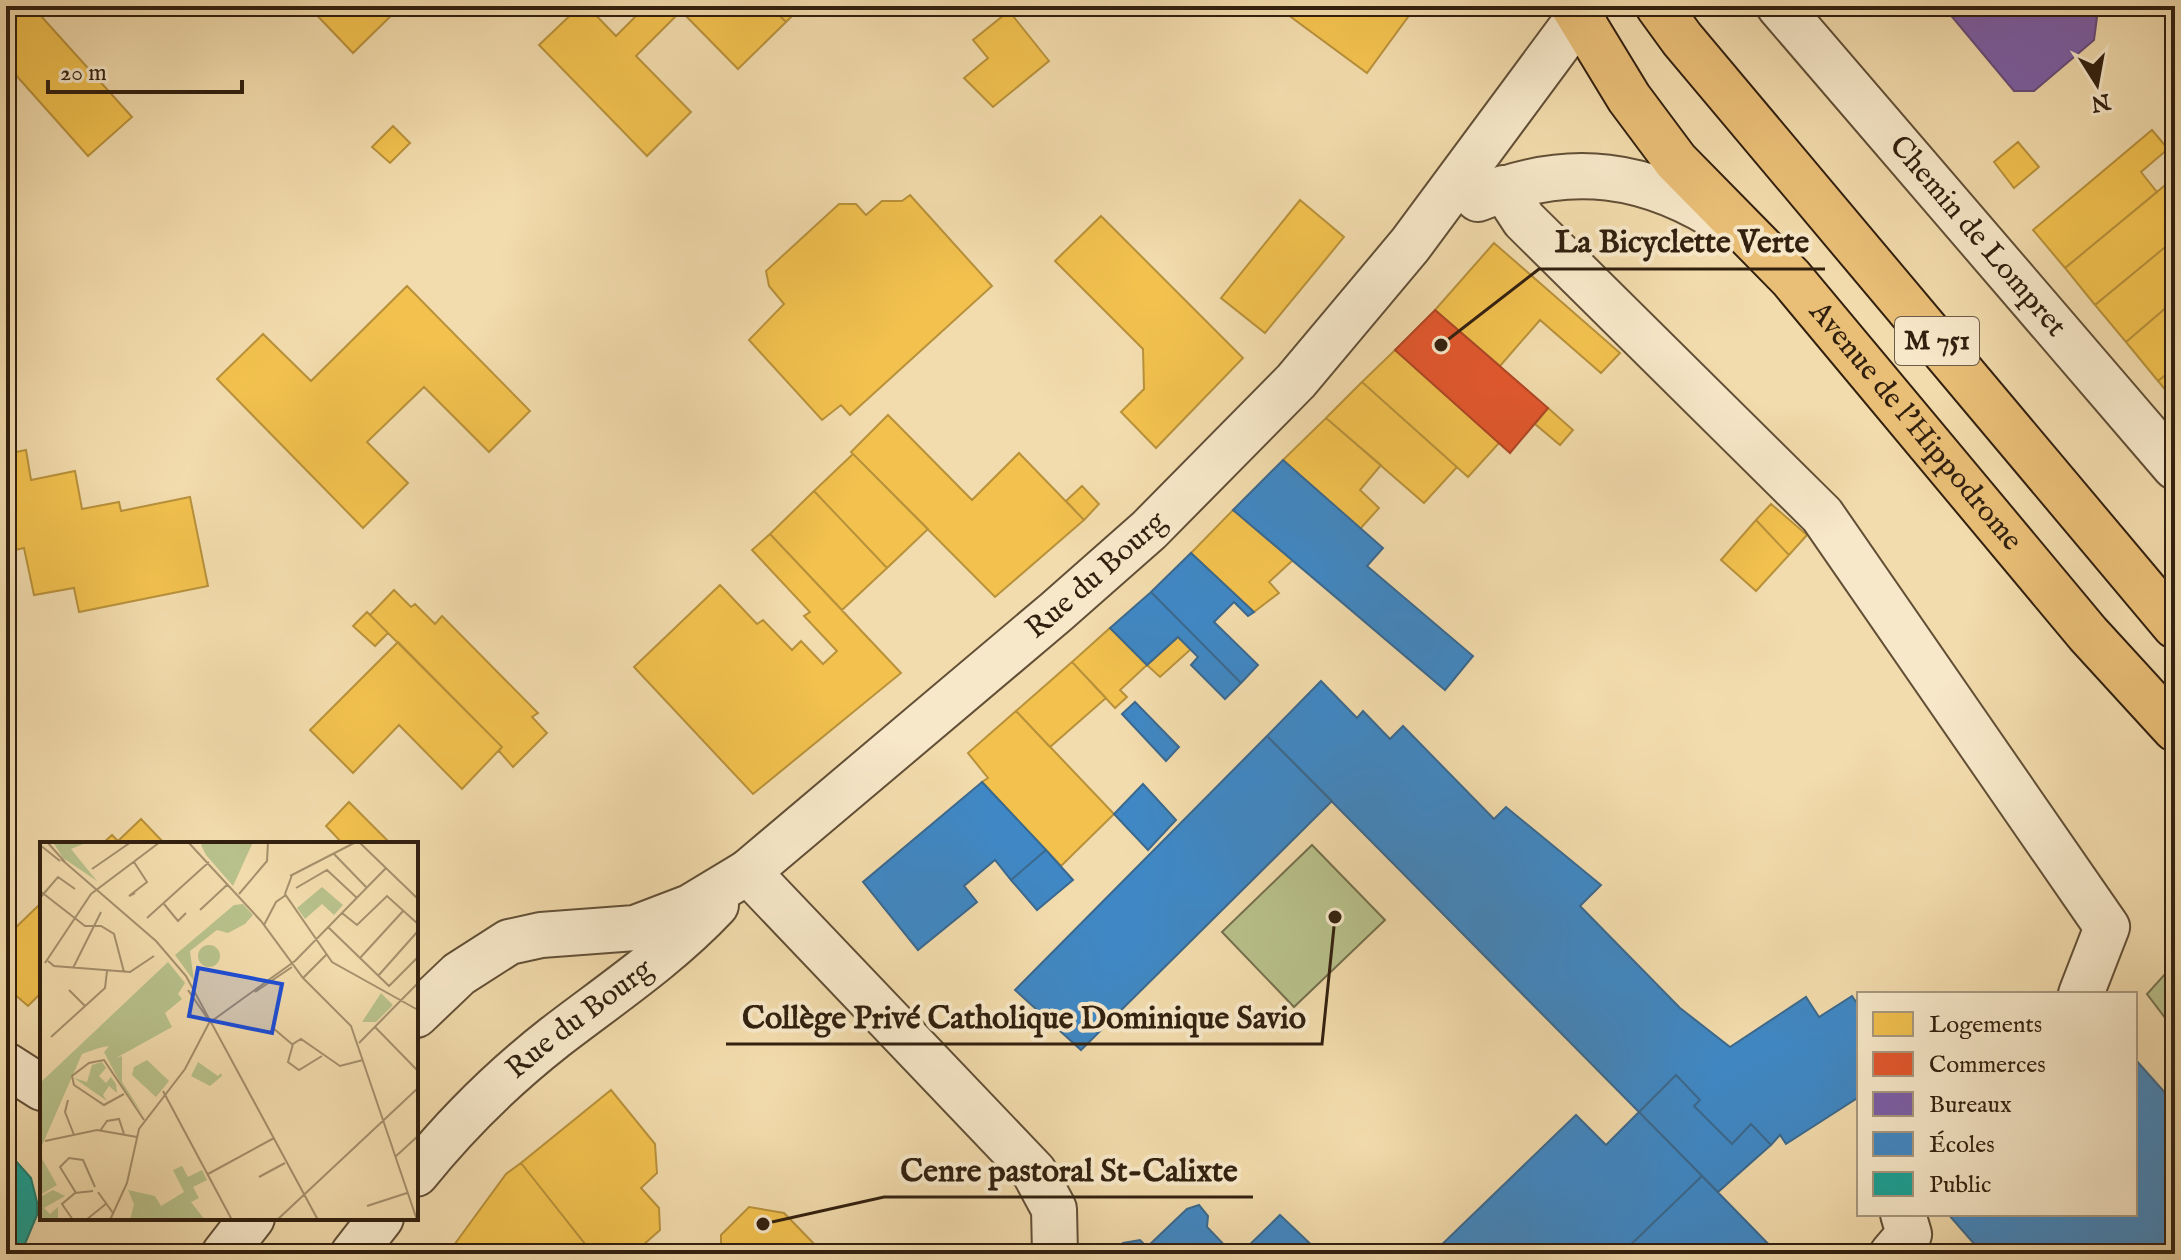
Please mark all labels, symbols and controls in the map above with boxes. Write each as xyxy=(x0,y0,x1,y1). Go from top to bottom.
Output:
scale bar xyxy=(48,44,242,94)
north arrow xyxy=(2057,44,2137,124)
text: 20 m xyxy=(60,58,107,89)
text: N xyxy=(2088,86,2113,117)
street label: Chemin de Lompret xyxy=(1880,128,2074,345)
callout: La Bicyclette Verte xyxy=(1539,213,1825,269)
text: La Bicyclette Verte xyxy=(1555,223,1809,264)
street label: Avenue de l'Hippodrome xyxy=(1799,293,2030,559)
road number: M 751 xyxy=(1895,317,1979,365)
street label: Rue du Bourg xyxy=(1018,503,1176,648)
inset map xyxy=(40,842,418,1220)
street label: Rue du Bourg xyxy=(499,950,662,1088)
callout: Collège Privé Catholique Dominique Savio xyxy=(726,988,1322,1044)
legend xyxy=(1857,992,2137,1216)
text: Collège Privé Catholique Dominique Savio xyxy=(742,999,1306,1040)
text: Logements xyxy=(1929,1010,2042,1041)
text: Commerces xyxy=(1929,1050,2046,1081)
text: Bureaux xyxy=(1929,1090,2012,1121)
text: Écoles xyxy=(1929,1130,1995,1161)
callout: Cenre pastoral St-Calixte xyxy=(884,1141,1253,1197)
text: Cenre pastoral St-Calixte xyxy=(900,1152,1238,1193)
text: Public xyxy=(1929,1170,1991,1201)

